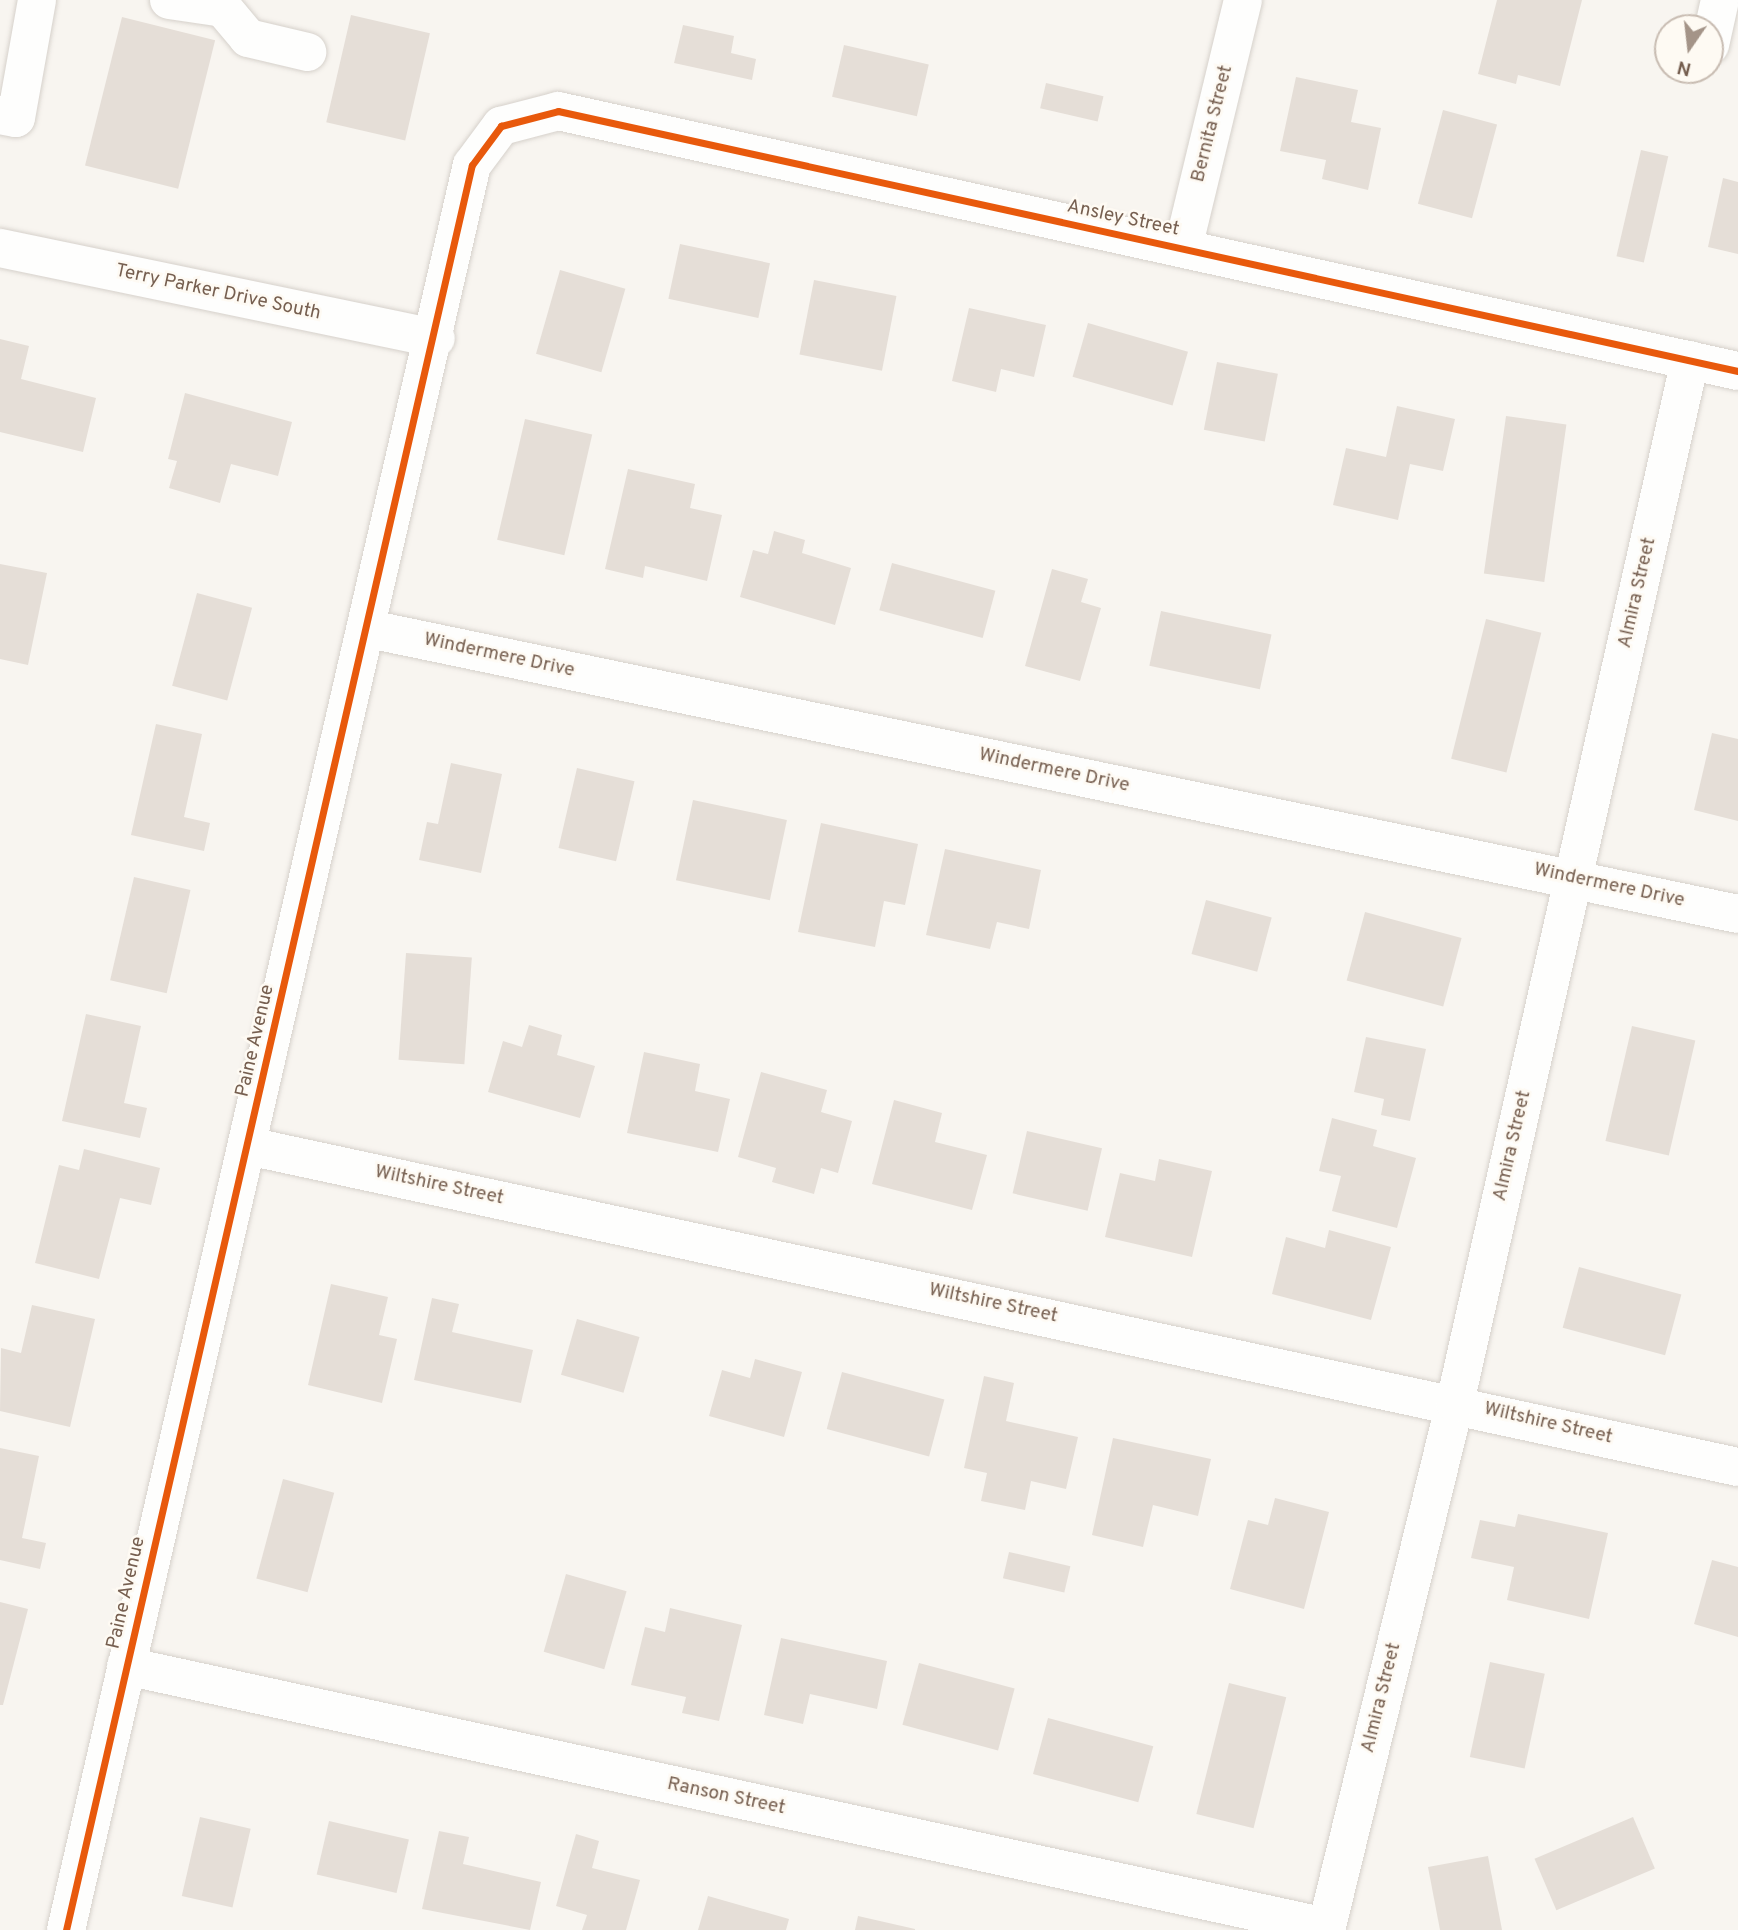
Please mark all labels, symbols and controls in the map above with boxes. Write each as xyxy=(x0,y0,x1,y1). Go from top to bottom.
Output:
north arrow xyxy=(1654,14,1724,84)
text: N xyxy=(1675,54,1694,81)
street label: Bernita Street xyxy=(1187,63,1239,185)
street label: Ansley Street xyxy=(1065,196,1181,242)
street label: Terry Parker Drive South xyxy=(113,260,323,326)
street label: Almira Street xyxy=(1614,536,1662,650)
street label: Windermere Drive xyxy=(422,629,576,683)
street label: Windermere Drive xyxy=(977,744,1131,798)
street label: Windermere Drive xyxy=(1532,859,1686,913)
street label: Paine Avenue xyxy=(232,982,280,1100)
street label: Almira Street xyxy=(1489,1089,1537,1203)
street label: Wiltshire Street xyxy=(373,1161,505,1211)
street label: Wiltshire Street xyxy=(927,1279,1059,1329)
street label: Wiltshire Street xyxy=(1482,1398,1614,1450)
street label: Paine Avenue xyxy=(103,1534,151,1652)
street label: Almira Street xyxy=(1357,1641,1407,1755)
street label: Ranson Street xyxy=(665,1773,787,1821)

